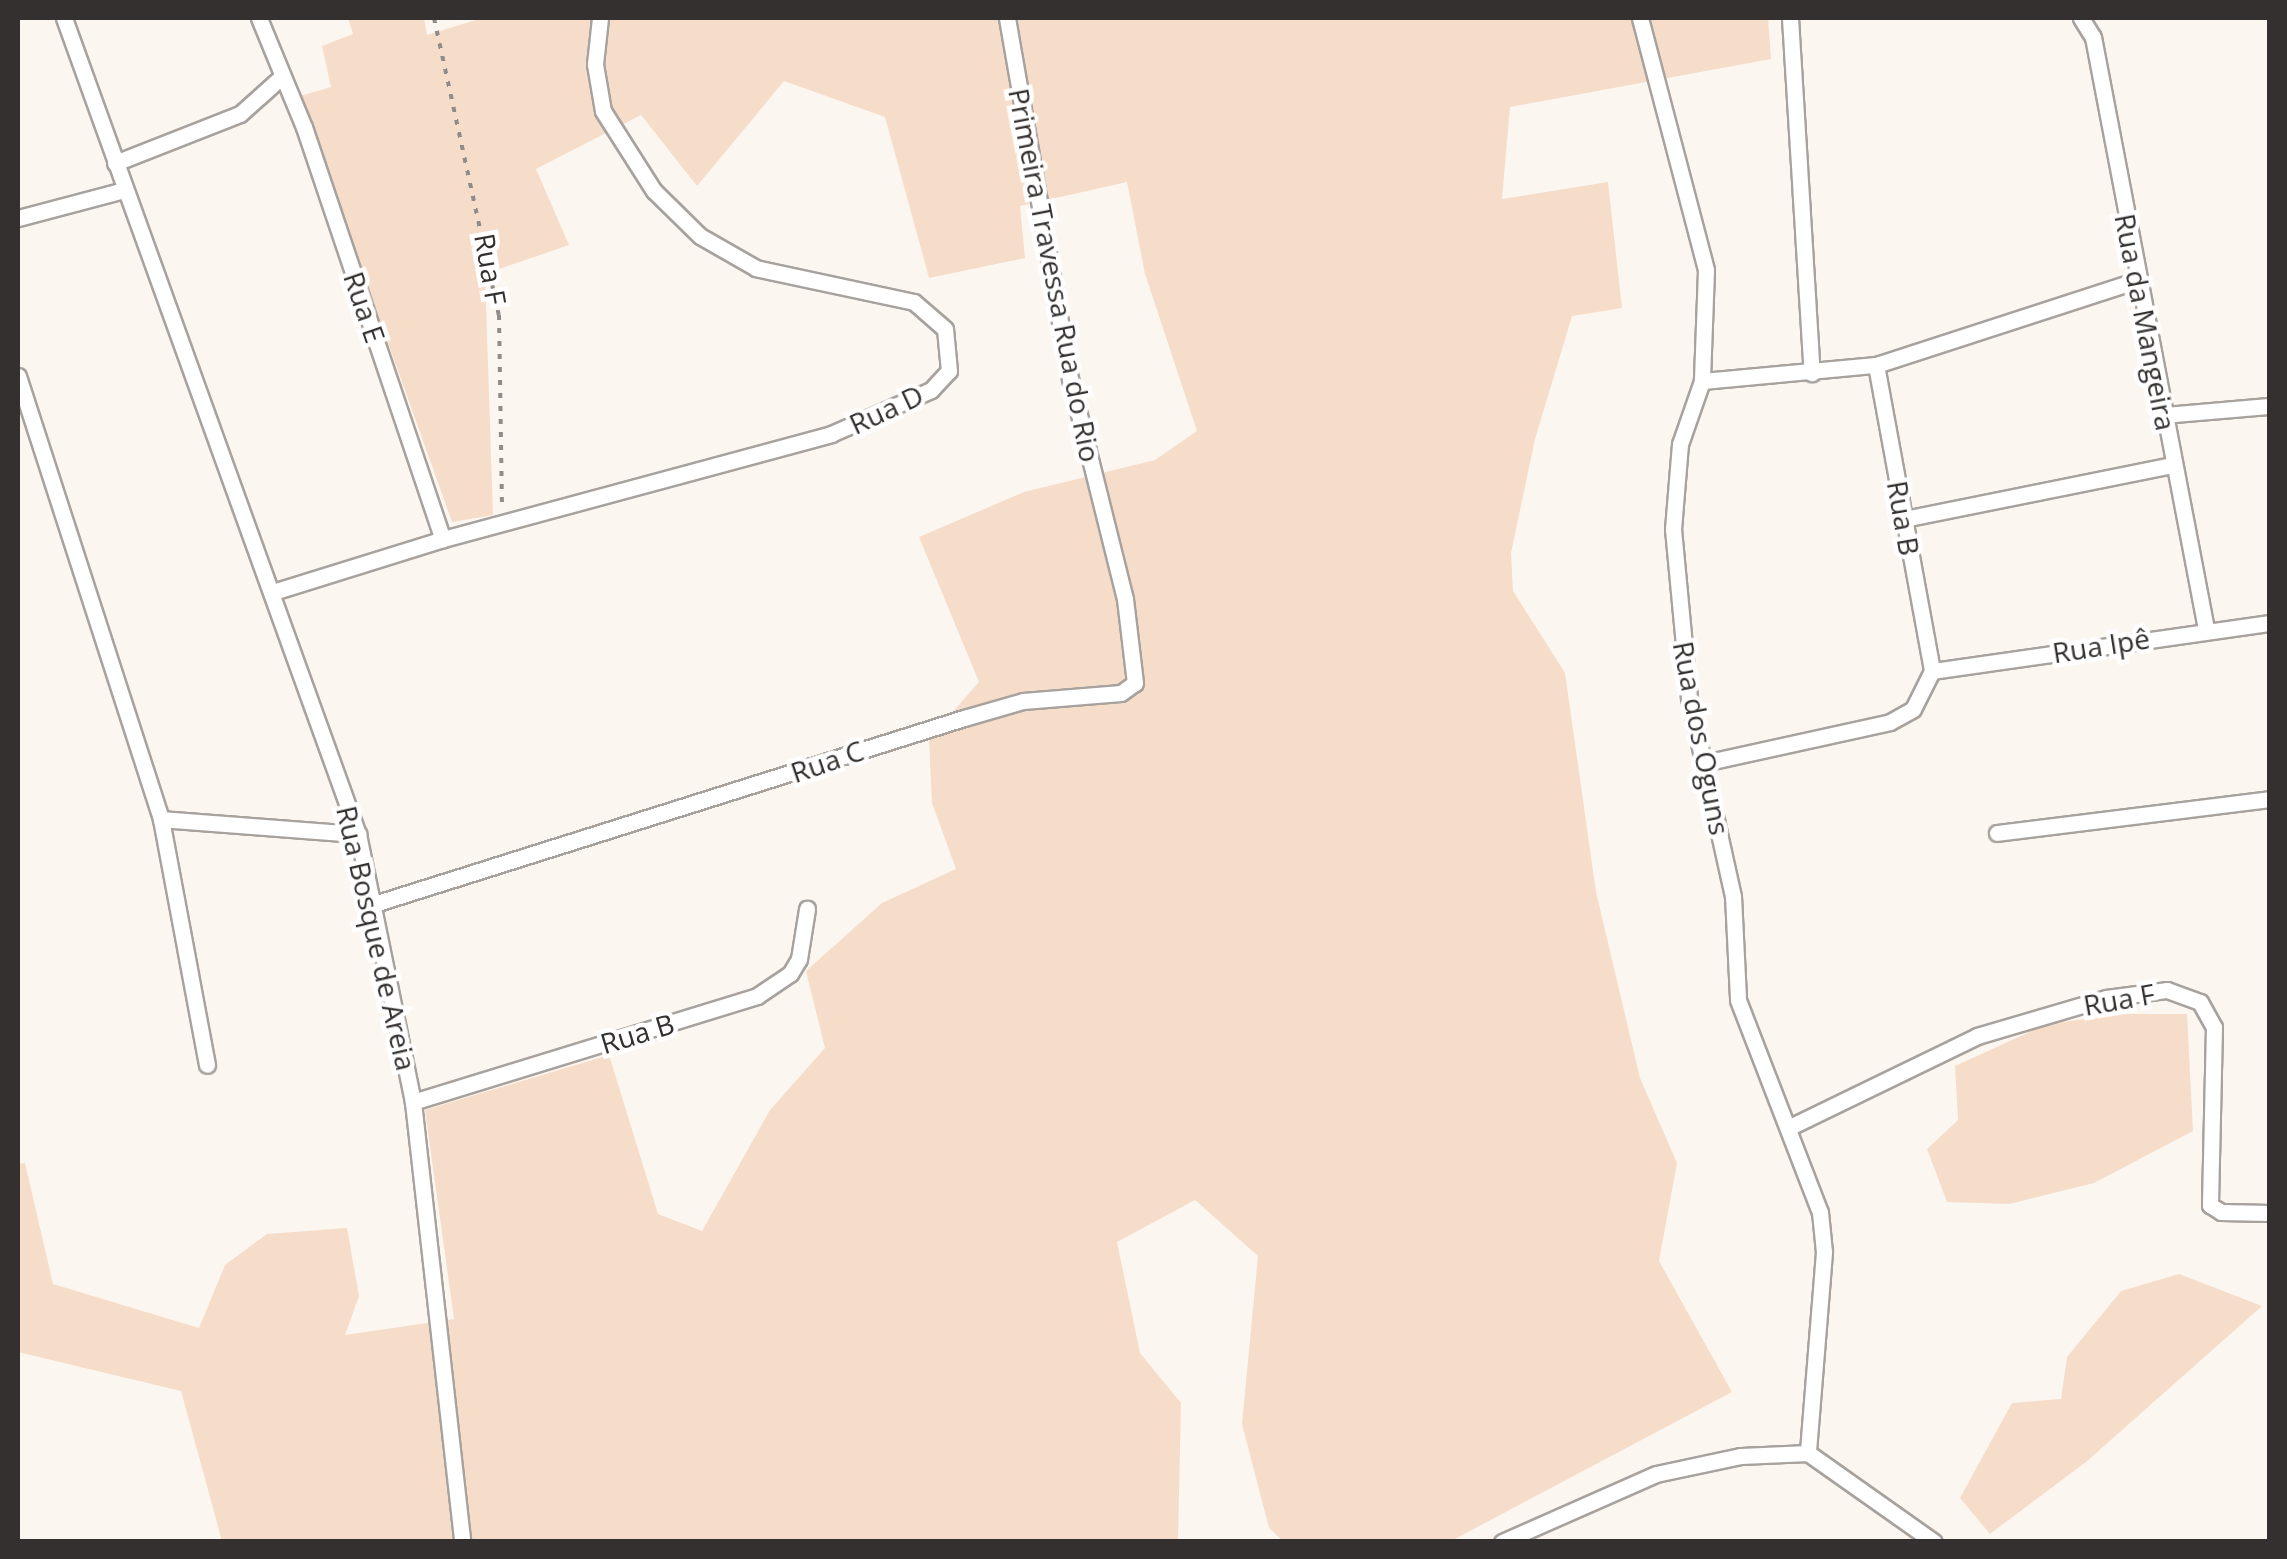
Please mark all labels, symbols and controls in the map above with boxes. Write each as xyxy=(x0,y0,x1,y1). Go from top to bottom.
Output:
street label: Primeira Travessa Rua do Rio xyxy=(1002,85,1108,465)
street label: Rua da Mangeira xyxy=(2109,211,2183,433)
street label: Rua F xyxy=(468,231,514,307)
street label: Rua E xyxy=(337,267,393,347)
street label: Rua D xyxy=(844,377,928,441)
street label: Rua B xyxy=(1881,478,1927,558)
street label: Rua Ipê xyxy=(2050,621,2152,669)
street label: Rua dos Oguns xyxy=(1667,638,1737,838)
street label: Rua C xyxy=(786,733,868,789)
street label: Rua Bosque de Areia xyxy=(330,802,424,1074)
street label: Rua F xyxy=(2081,976,2157,1022)
street label: Rua B xyxy=(596,1006,678,1060)

